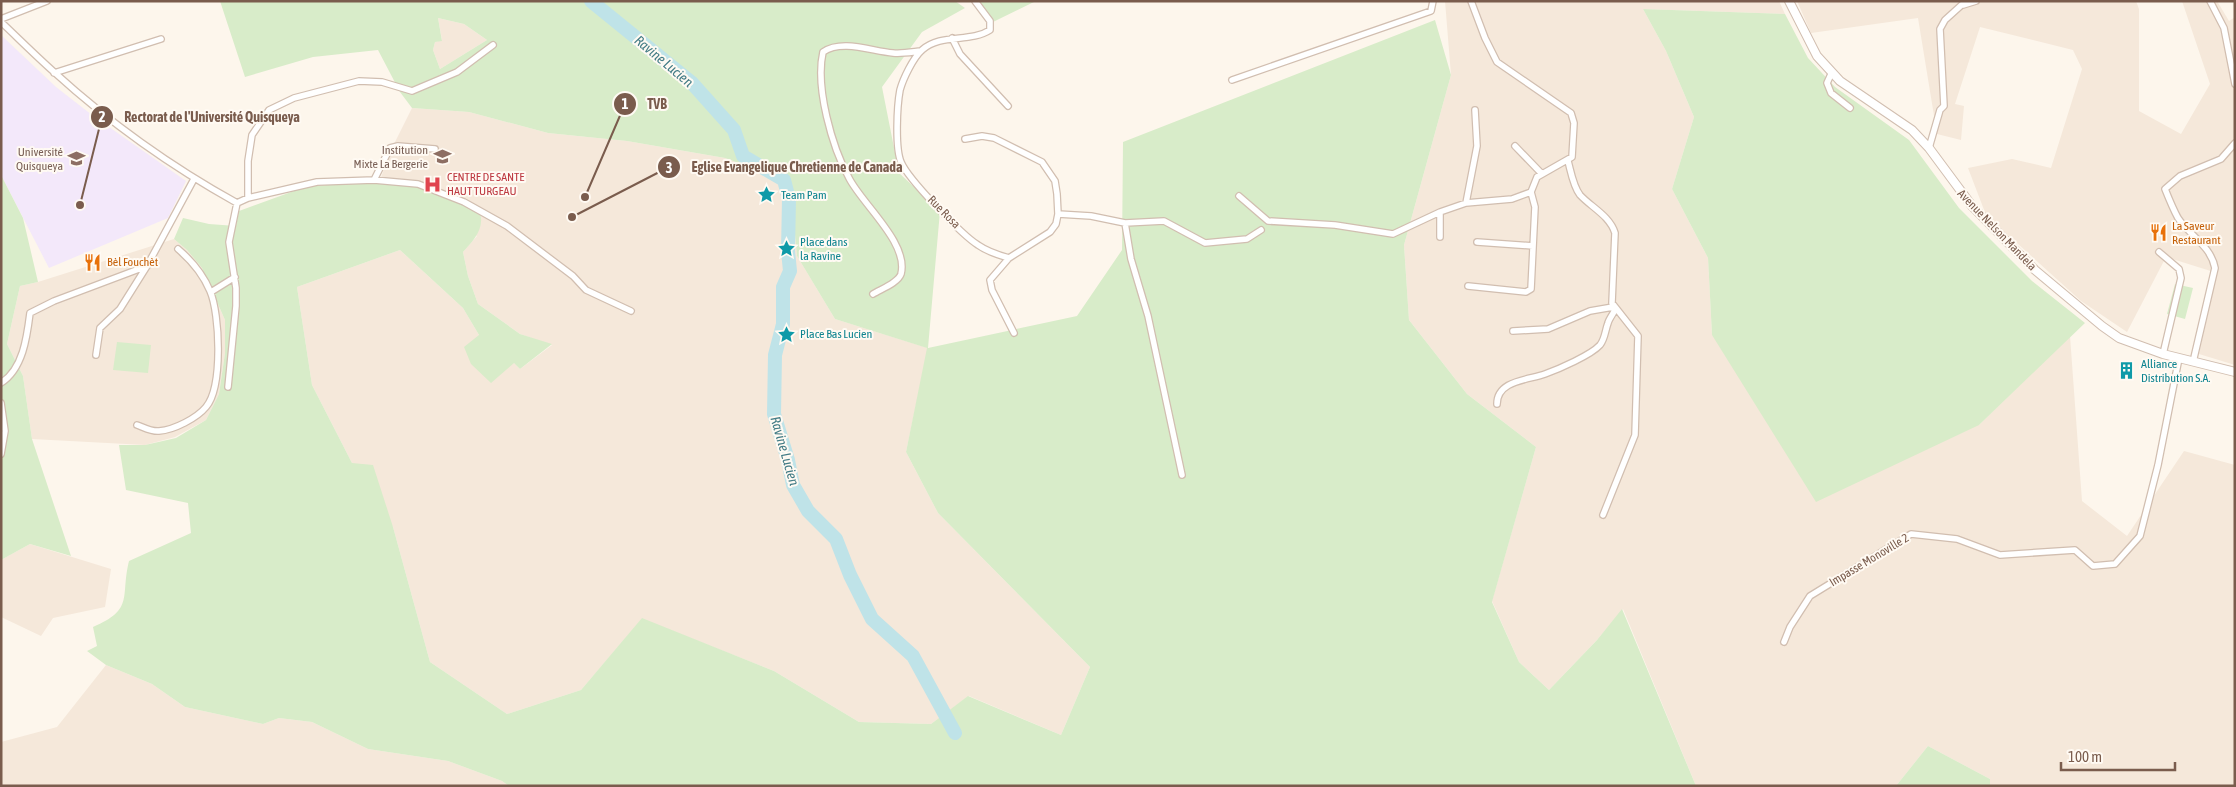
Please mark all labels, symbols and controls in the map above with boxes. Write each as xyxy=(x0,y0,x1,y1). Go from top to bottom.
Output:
water label: Ravine Lucien xyxy=(632,32,697,90)
callout: TVB xyxy=(612,89,677,118)
text: 1 xyxy=(621,95,629,112)
text: TVB xyxy=(647,96,667,112)
callout: Rectorat de l'Université Quisqueya xyxy=(90,103,310,132)
text: 2 xyxy=(98,108,106,125)
text: Rectorat de l'Université Quisqueya xyxy=(124,109,300,125)
place label: Institution Mixte La Bergerie xyxy=(354,143,428,171)
place label: Université Quisqueya xyxy=(16,145,63,173)
school or university icon: Institution Mixte La Bergerie xyxy=(432,147,452,167)
school or university icon: Université Quisqueya xyxy=(67,149,87,169)
callout: Eglise Evangelique Chretienne de Canada xyxy=(657,153,913,182)
text: 3 xyxy=(665,159,673,176)
text: Eglise Evangelique Chretienne de Canada xyxy=(692,159,903,175)
place label: CENTRE DE SANTE HAUT TURGEAU xyxy=(447,170,524,198)
hospital icon: CENTRE DE SANTE HAUT TURGEAU xyxy=(423,174,443,194)
place icon: Team Pam xyxy=(757,185,777,205)
street label: Avenue Nelson Mandela xyxy=(1955,187,2039,273)
place label: Team Pam xyxy=(781,188,827,202)
street label: Rue Rosa xyxy=(925,193,963,231)
place label: La Saveur Restaurant xyxy=(2172,219,2221,247)
restaurant icon: La Saveur Restaurant xyxy=(2148,223,2168,243)
place label: Place dans la Ravine xyxy=(800,235,848,263)
place icon: Place dans la Ravine xyxy=(776,239,796,259)
restaurant icon: Bèl Fouchèt xyxy=(83,252,103,272)
place label: Bèl Fouchèt xyxy=(107,255,159,269)
place icon: Place Bas Lucien xyxy=(776,324,796,344)
place label: Place Bas Lucien xyxy=(800,327,872,341)
place label: Alliance Distribution S.A. xyxy=(2141,357,2210,385)
building icon: Alliance Distribution S.A. xyxy=(2117,361,2137,381)
water label: Ravine Lucien xyxy=(767,415,803,488)
street label: Impasse Monoville 2 xyxy=(1827,531,1911,589)
scale bar xyxy=(2061,740,2175,772)
text: 100 m xyxy=(2068,748,2102,765)

